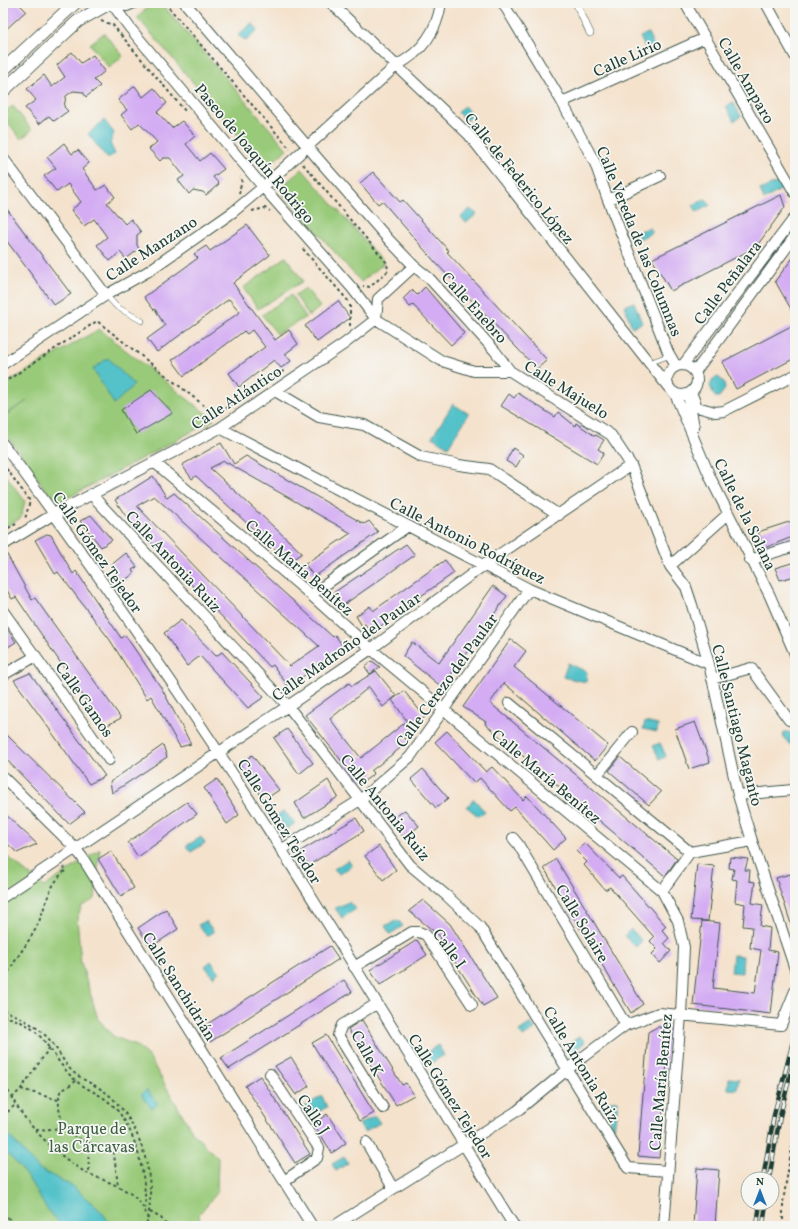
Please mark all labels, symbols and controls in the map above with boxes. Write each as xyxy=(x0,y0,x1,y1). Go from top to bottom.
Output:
street label: Calle Lirio xyxy=(590,34,665,84)
street label: Calle Amparo xyxy=(712,34,779,128)
street label: Paseo de Joaquín Rodrigo xyxy=(188,80,319,229)
street label: Calle de Federico López xyxy=(458,109,578,250)
street label: Calle Vereda de las Columnas xyxy=(590,143,687,340)
street label: Calle Manzano xyxy=(102,212,202,288)
street label: Calle Peñalara xyxy=(690,237,768,330)
street label: Calle Enebro xyxy=(435,268,512,349)
street label: Calle Majuelo xyxy=(519,356,613,425)
street label: Calle Atlántico xyxy=(188,361,287,436)
street label: Calle de la Solana xyxy=(708,455,781,575)
street label: Calle Gómez Tejedor xyxy=(46,488,147,619)
street label: Calle Antonio Rodríguez xyxy=(385,493,549,591)
street label: Calle Antonia Ruiz xyxy=(120,507,226,618)
street label: Calle María Benítez xyxy=(240,515,358,622)
street label: Calle Madroño del Paular xyxy=(268,588,426,708)
street label: Calle Cerezo del Paular xyxy=(391,609,504,753)
street label: Calle Santiago Maganto xyxy=(705,642,767,809)
street label: Calle Gamos xyxy=(49,658,118,743)
street label: Calle María Benítez xyxy=(486,725,605,830)
street label: Calle Antonia Ruiz xyxy=(334,750,434,866)
street label: Calle Gómez Tejedor xyxy=(231,755,326,889)
street label: Calle Solaire xyxy=(549,881,613,967)
street label: Calle I xyxy=(426,925,470,974)
street label: Calle Sanchidrián xyxy=(136,929,221,1046)
street label: Calle Antonia Ruiz xyxy=(537,1003,624,1127)
street label: Calle María Benítez xyxy=(645,1013,679,1152)
street label: Calle K xyxy=(345,1027,388,1081)
street label: Calle Gómez Tejedor xyxy=(402,1030,497,1164)
street label: Calle J xyxy=(291,1091,334,1140)
park label: Parque de las Cárcavas xyxy=(49,1119,135,1159)
north arrow xyxy=(740,1171,780,1211)
text: N xyxy=(756,1175,764,1190)

